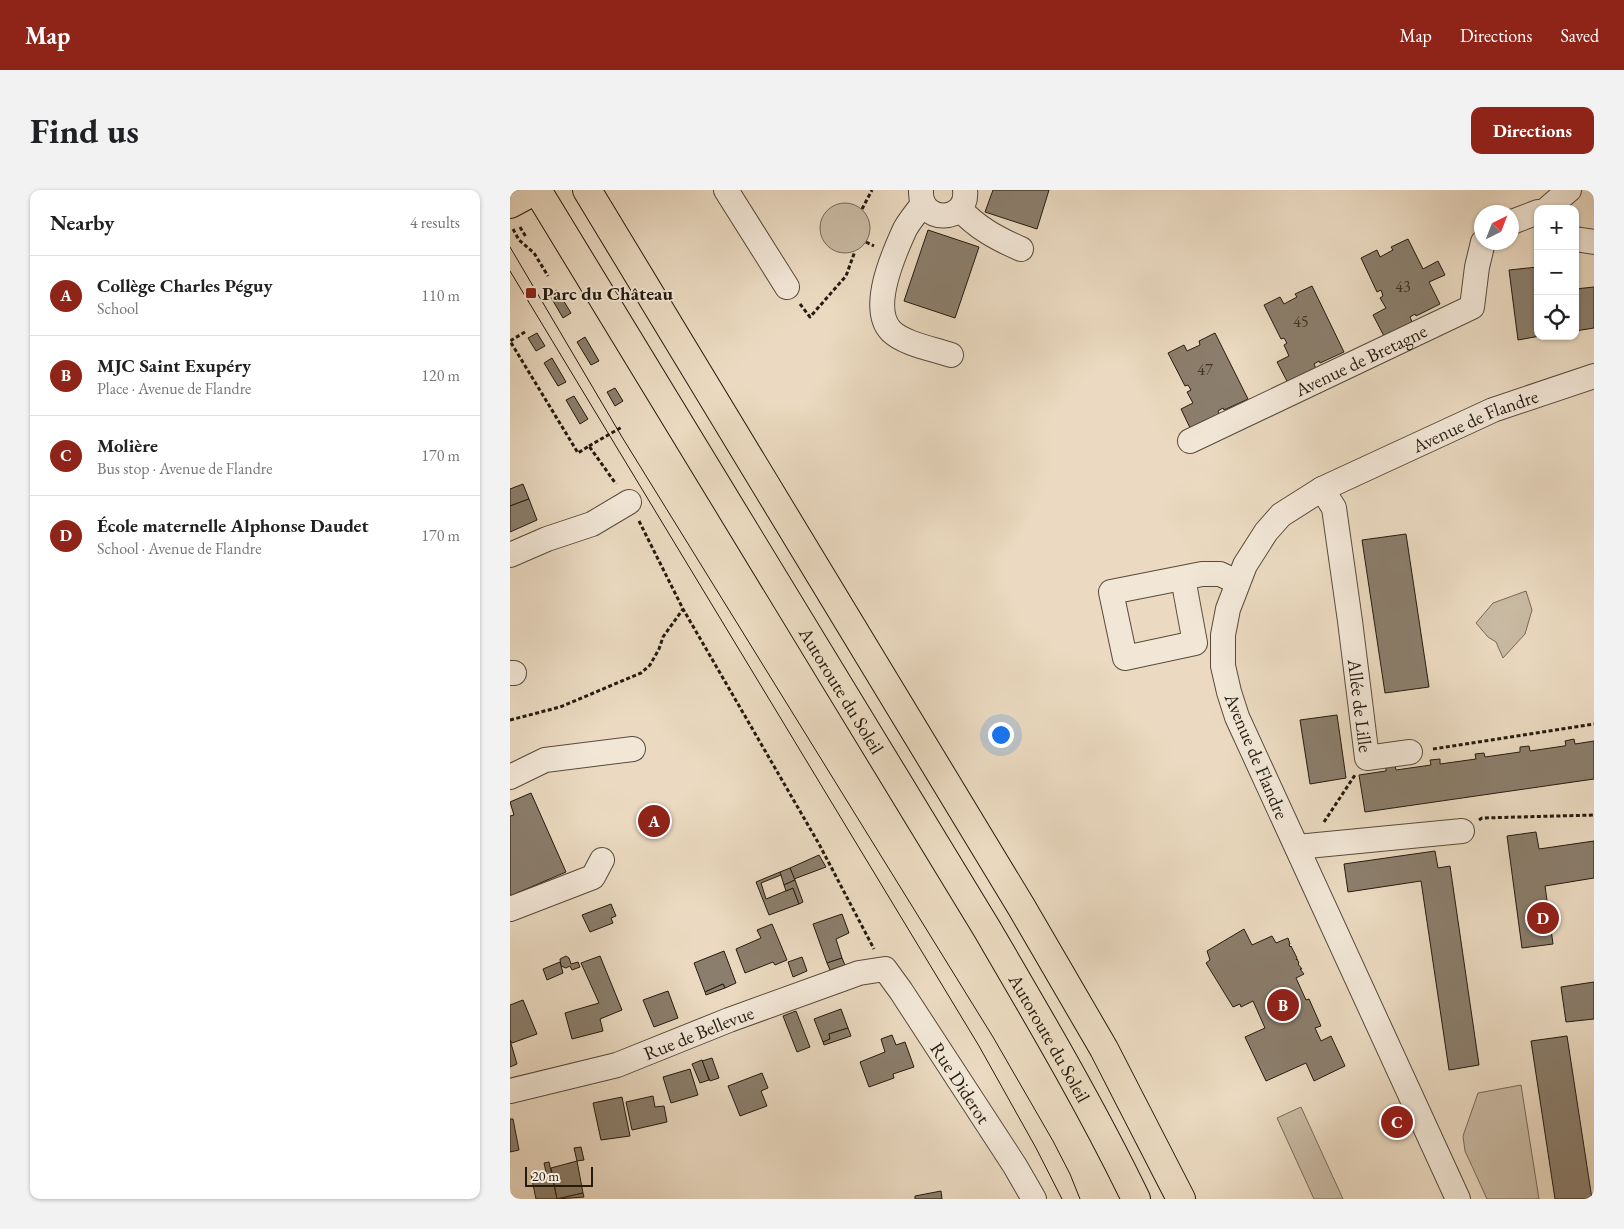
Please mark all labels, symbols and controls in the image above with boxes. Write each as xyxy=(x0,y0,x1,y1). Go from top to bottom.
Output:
text: Map xyxy=(25,20,70,51)
text: Map xyxy=(1400,24,1432,47)
text: Directions xyxy=(1460,24,1532,47)
text: Saved xyxy=(1560,24,1599,47)
button: Directions xyxy=(1471,107,1594,154)
text: Find us xyxy=(30,108,139,153)
north arrow xyxy=(1474,205,1519,250)
map controls xyxy=(1534,205,1579,340)
button: + xyxy=(1534,205,1579,250)
text: Nearby xyxy=(50,209,114,236)
text: 4 results xyxy=(410,212,460,233)
button: − xyxy=(1534,250,1579,295)
text: Collège Charles Péguy xyxy=(97,273,273,298)
house number: 43 xyxy=(1395,276,1411,297)
place label: Parc du Château xyxy=(542,281,673,306)
text: A xyxy=(60,285,72,306)
text: 110 m xyxy=(421,285,460,306)
marker: Parc du Château xyxy=(524,286,538,300)
button: locate xyxy=(1534,295,1579,340)
text: School xyxy=(97,298,139,319)
house number: 45 xyxy=(1293,311,1309,332)
street label: Avenue de Bretagne xyxy=(1290,318,1431,403)
text: MJC Saint Exupéry xyxy=(97,353,251,378)
house number: 47 xyxy=(1197,359,1213,380)
text: B xyxy=(61,365,71,386)
text: 120 m xyxy=(421,365,460,386)
text: Place · Avenue de Flandre xyxy=(97,378,251,399)
street label: Avenue de Flandre xyxy=(1407,384,1541,459)
text: Molière xyxy=(97,433,158,458)
text: C xyxy=(60,445,72,466)
text: 170 m xyxy=(421,445,460,466)
text: Bus stop · Avenue de Flandre xyxy=(97,458,272,479)
text: École maternelle Alphonse Daudet xyxy=(97,513,369,538)
text: D xyxy=(60,525,72,546)
text: 170 m xyxy=(421,525,460,546)
text: School · Avenue de Flandre xyxy=(97,538,261,559)
street label: Autoroute du Soleil xyxy=(793,622,890,759)
street label: Allée de Lille xyxy=(1342,657,1378,754)
street label: Avenue de Flandre xyxy=(1218,689,1294,823)
your location xyxy=(988,722,1014,748)
pin: A xyxy=(638,802,670,840)
pin: D xyxy=(1527,899,1559,937)
street label: Autoroute du Soleil xyxy=(1002,968,1096,1107)
pin: B xyxy=(1267,986,1299,1024)
street label: Rue de Bellevue xyxy=(640,1000,757,1066)
street label: Rue Diderot xyxy=(925,1037,996,1129)
pin: C xyxy=(1381,1103,1413,1141)
scale bar xyxy=(525,1164,592,1187)
text: 20 m xyxy=(532,1167,559,1185)

